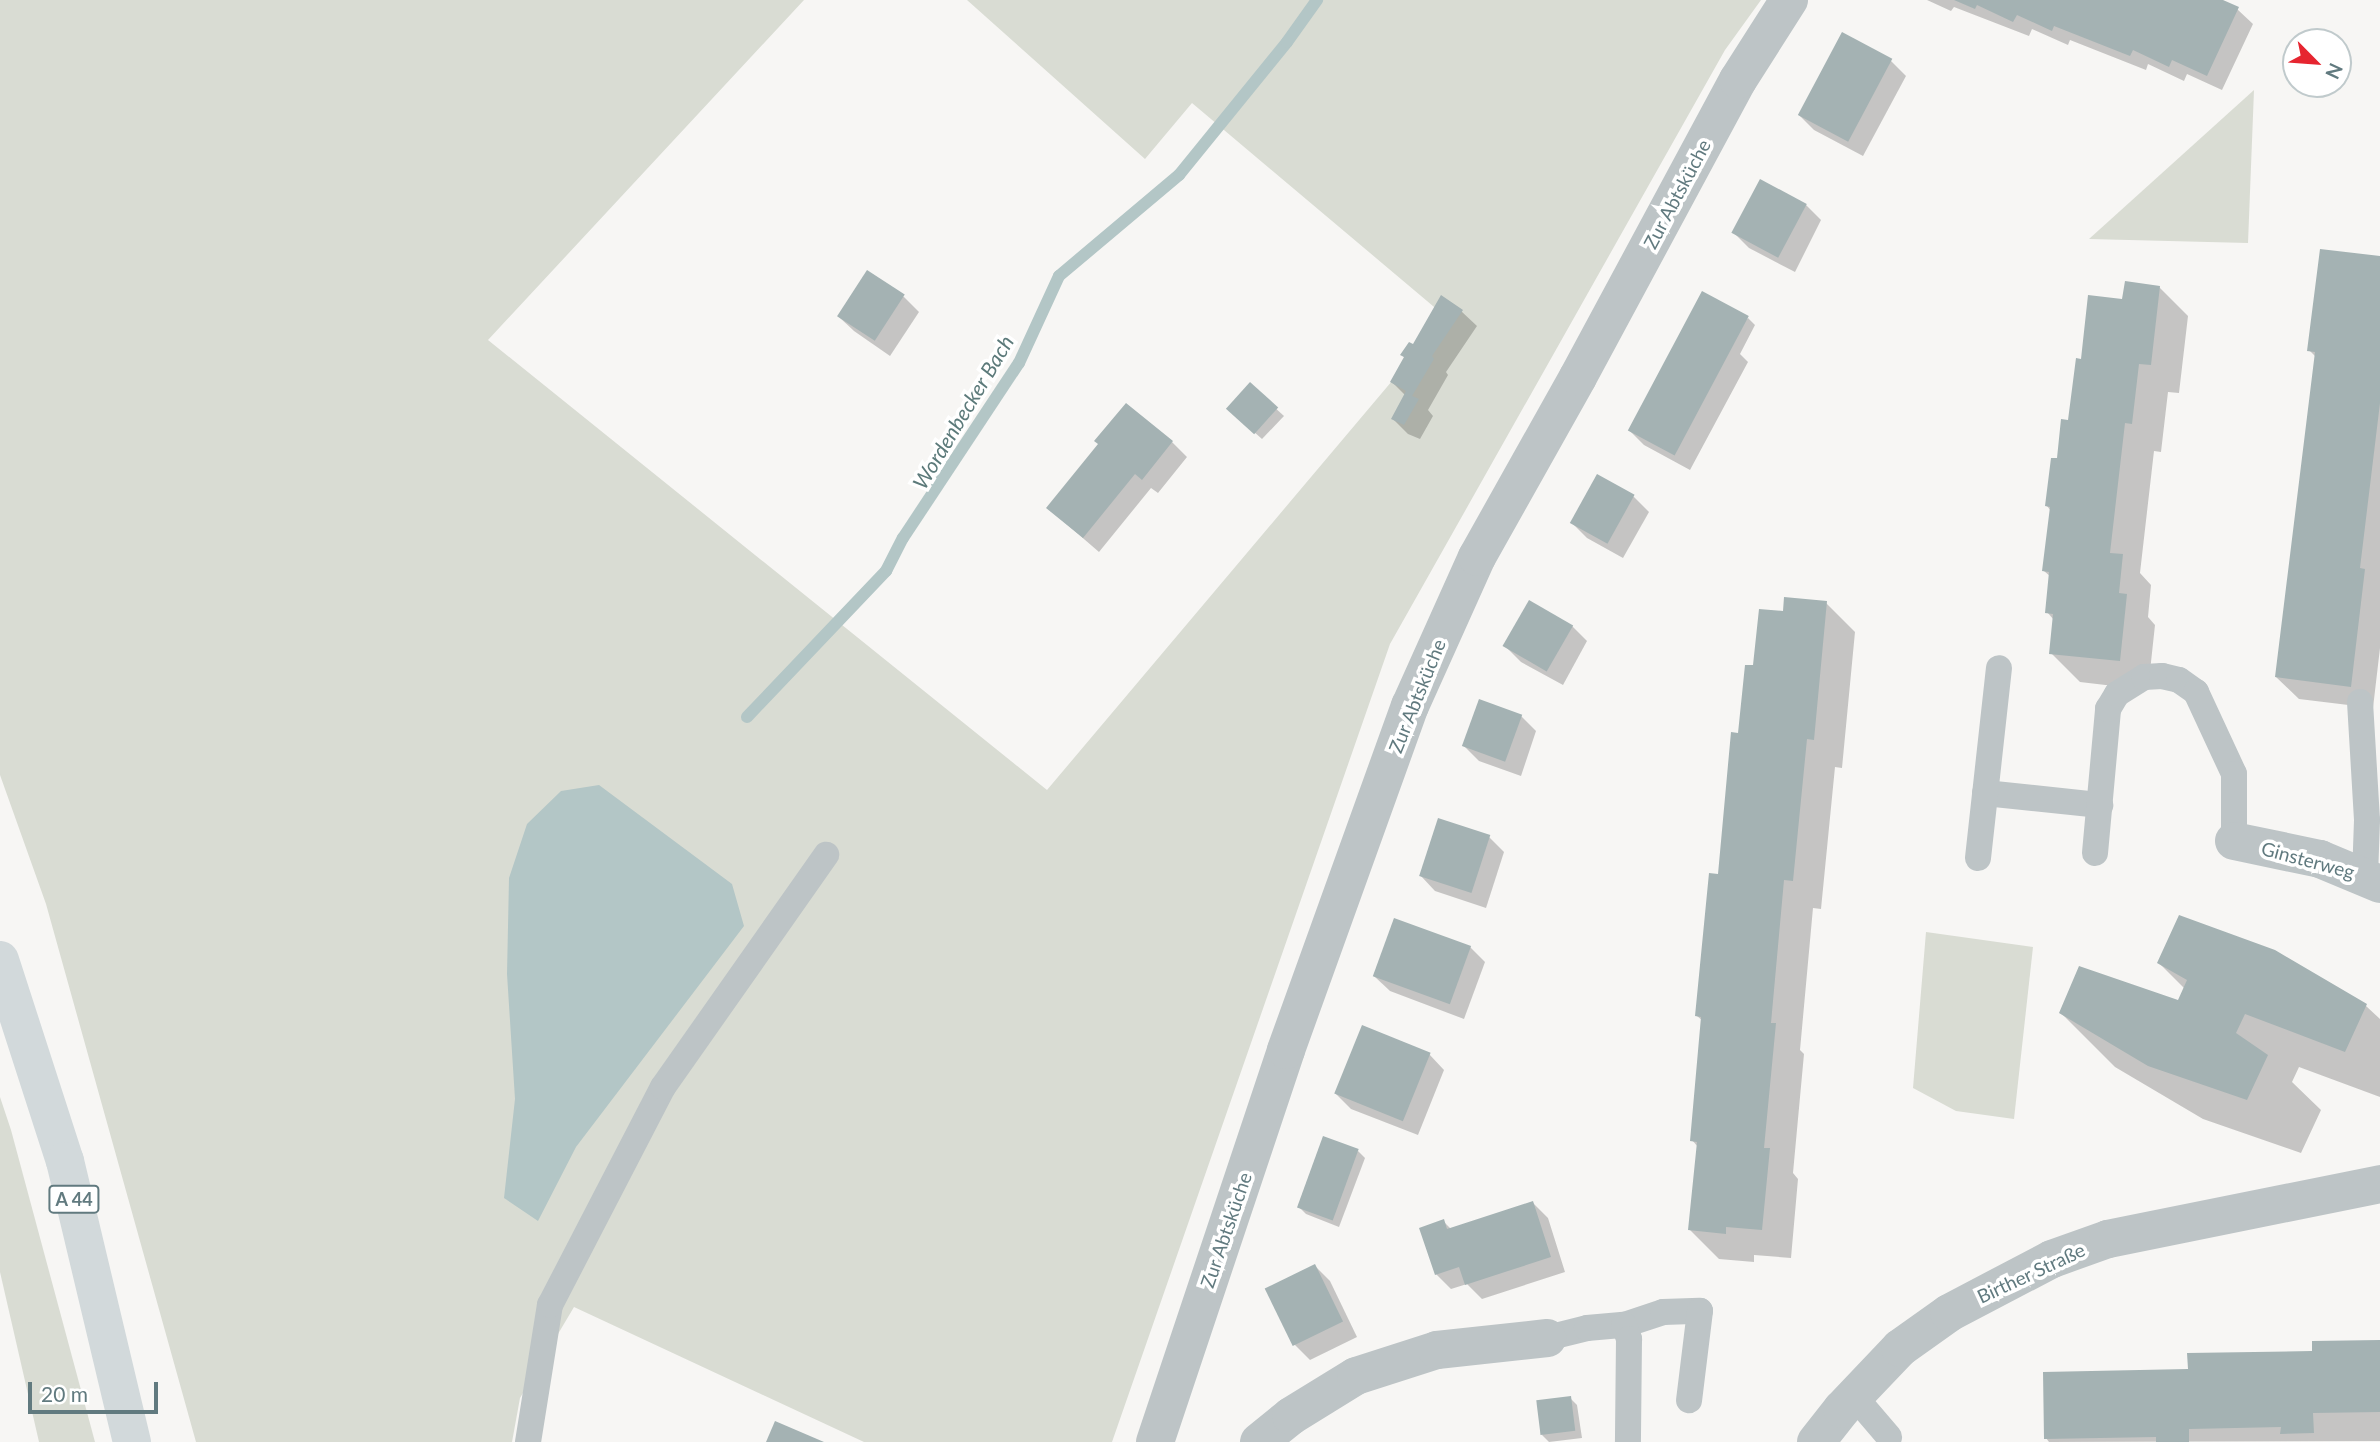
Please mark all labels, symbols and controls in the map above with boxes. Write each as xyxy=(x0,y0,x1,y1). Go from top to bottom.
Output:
north arrow xyxy=(2282,28,2352,98)
text: N xyxy=(2321,60,2348,83)
street label: Zur Abtsküche xyxy=(1638,135,1716,253)
water label: Wordenbecker Bach xyxy=(907,331,1019,493)
street label: Zur Abtsküche xyxy=(1384,635,1450,757)
street label: Ginsterweg xyxy=(2259,837,2357,883)
street label: Zur Abtsküche xyxy=(1195,1169,1257,1291)
road number: A 44 xyxy=(48,1184,100,1214)
street label: Birther Straße xyxy=(1973,1238,2089,1308)
scale bar xyxy=(32,1368,161,1412)
text: 20 m xyxy=(41,1381,88,1406)

